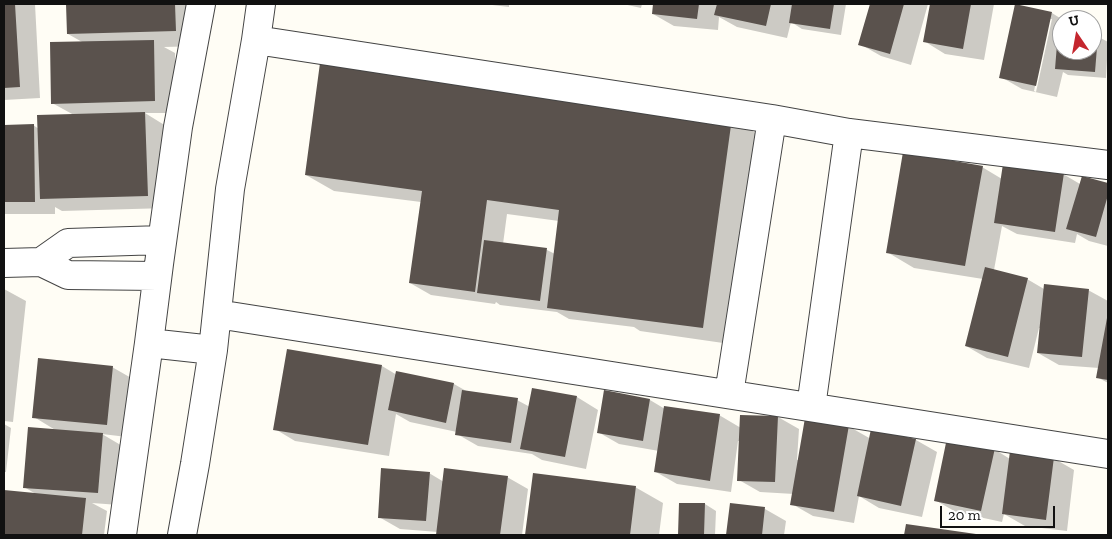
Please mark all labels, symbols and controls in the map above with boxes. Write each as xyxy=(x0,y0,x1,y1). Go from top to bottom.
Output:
north arrow xyxy=(1052,10,1102,60)
text: U xyxy=(1067,11,1081,30)
scale bar xyxy=(942,496,1057,528)
text: 20 m xyxy=(948,506,981,524)

